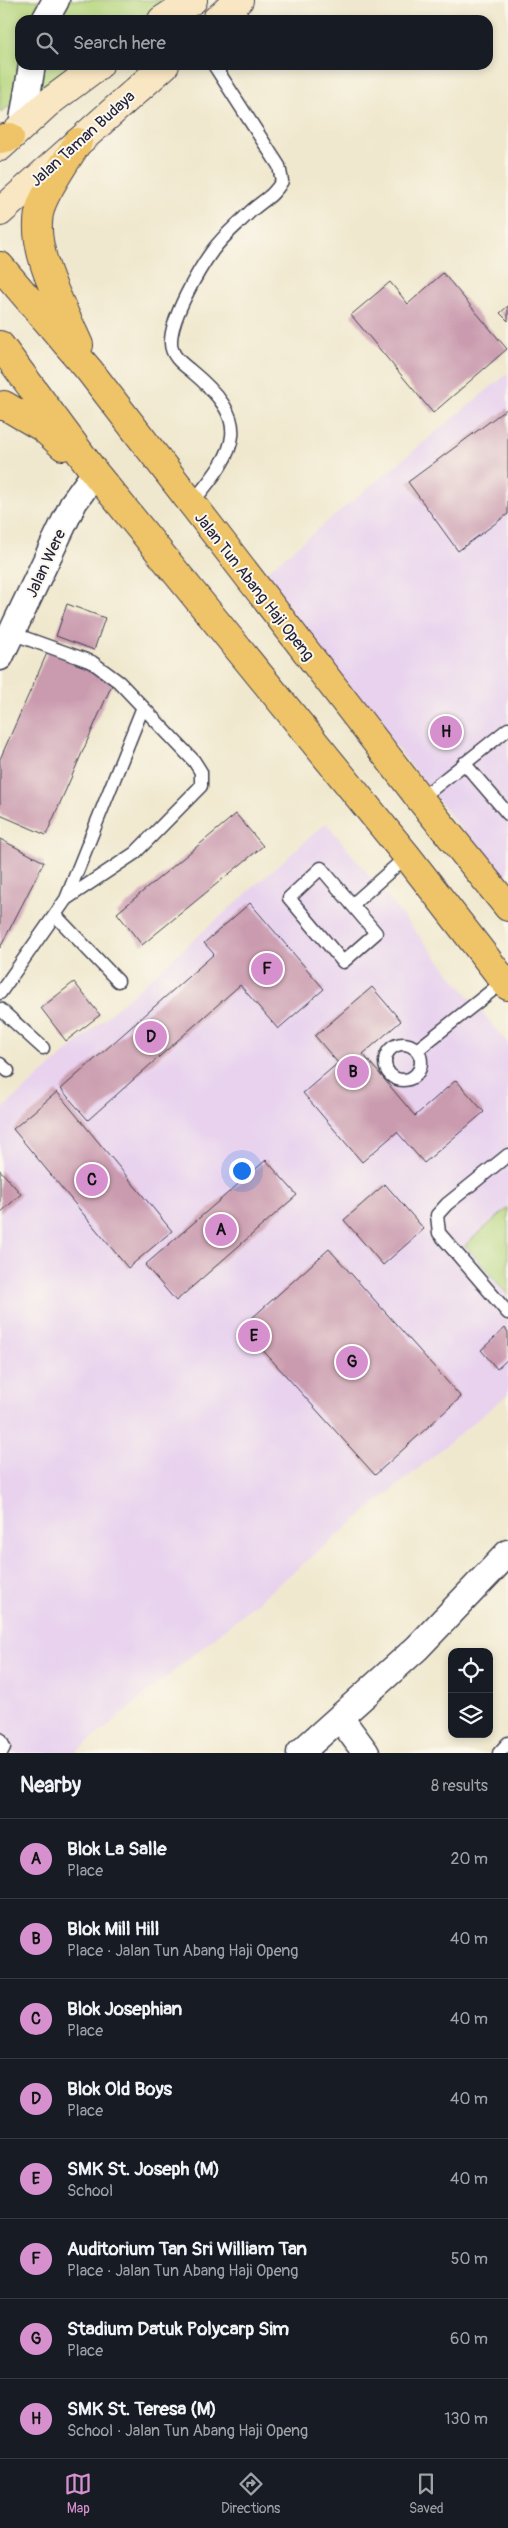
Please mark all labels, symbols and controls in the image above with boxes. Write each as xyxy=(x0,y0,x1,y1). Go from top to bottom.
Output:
search box xyxy=(15,15,493,70)
icon: search xyxy=(33,29,61,57)
text: Search here xyxy=(73,31,166,55)
street label: Jalan Taman Budaya xyxy=(26,86,139,191)
street label: Jalan Tun Abang Haji Openg xyxy=(190,508,318,665)
street label: Jalan Were xyxy=(21,526,70,601)
pin: H xyxy=(430,713,462,751)
pin: F xyxy=(251,950,283,988)
pin: D xyxy=(135,1018,167,1056)
pin: B xyxy=(337,1053,369,1091)
your location xyxy=(229,1158,255,1184)
pin: C xyxy=(76,1161,108,1199)
pin: A xyxy=(205,1211,237,1249)
pin: E xyxy=(238,1317,270,1355)
pin: G xyxy=(336,1343,368,1381)
map controls xyxy=(448,1648,493,1738)
button: locate xyxy=(448,1648,493,1693)
button: layers xyxy=(448,1693,493,1738)
text: Nearby xyxy=(20,1772,81,1799)
text: 8 results xyxy=(431,1776,488,1796)
text: Blok La Salle xyxy=(67,1837,167,1861)
text: A xyxy=(31,1849,41,1869)
text: 20 m xyxy=(450,1849,488,1869)
text: Place xyxy=(67,1861,103,1881)
text: Blok Mill Hill xyxy=(67,1917,159,1941)
text: B xyxy=(31,1929,41,1949)
text: 40 m xyxy=(450,1929,488,1949)
text: Place · Jalan Tun Abang Haji Openg xyxy=(67,1941,298,1961)
text: Blok Josephian xyxy=(67,1997,182,2021)
text: C xyxy=(31,2009,41,2029)
text: 40 m xyxy=(450,2009,488,2029)
text: Place xyxy=(67,2021,103,2041)
text: Blok Old Boys xyxy=(67,2077,172,2101)
text: D xyxy=(31,2089,41,2109)
text: 40 m xyxy=(450,2089,488,2109)
text: Place xyxy=(67,2101,103,2121)
text: SMK St. Joseph (M) xyxy=(67,2157,220,2181)
text: E xyxy=(32,2169,40,2189)
text: 40 m xyxy=(450,2169,488,2189)
text: School xyxy=(67,2181,113,2201)
text: Auditorium Tan Sri William Tan xyxy=(67,2237,307,2261)
text: F xyxy=(31,2249,41,2269)
text: 50 m xyxy=(451,2249,488,2269)
text: Place · Jalan Tun Abang Haji Openg xyxy=(67,2261,298,2281)
text: Stadium Datuk Polycarp Sim xyxy=(67,2317,289,2341)
text: G xyxy=(31,2329,41,2349)
text: 60 m xyxy=(450,2329,488,2349)
text: Place xyxy=(67,2341,103,2361)
text: SMK St. Teresa (M) xyxy=(67,2397,217,2421)
text: H xyxy=(31,2409,41,2429)
text: 130 m xyxy=(444,2409,488,2429)
text: School · Jalan Tun Abang Haji Openg xyxy=(67,2421,308,2441)
tab: Map xyxy=(64,2470,92,2517)
tab: Directions xyxy=(221,2470,280,2517)
tab: Saved xyxy=(409,2470,444,2517)

